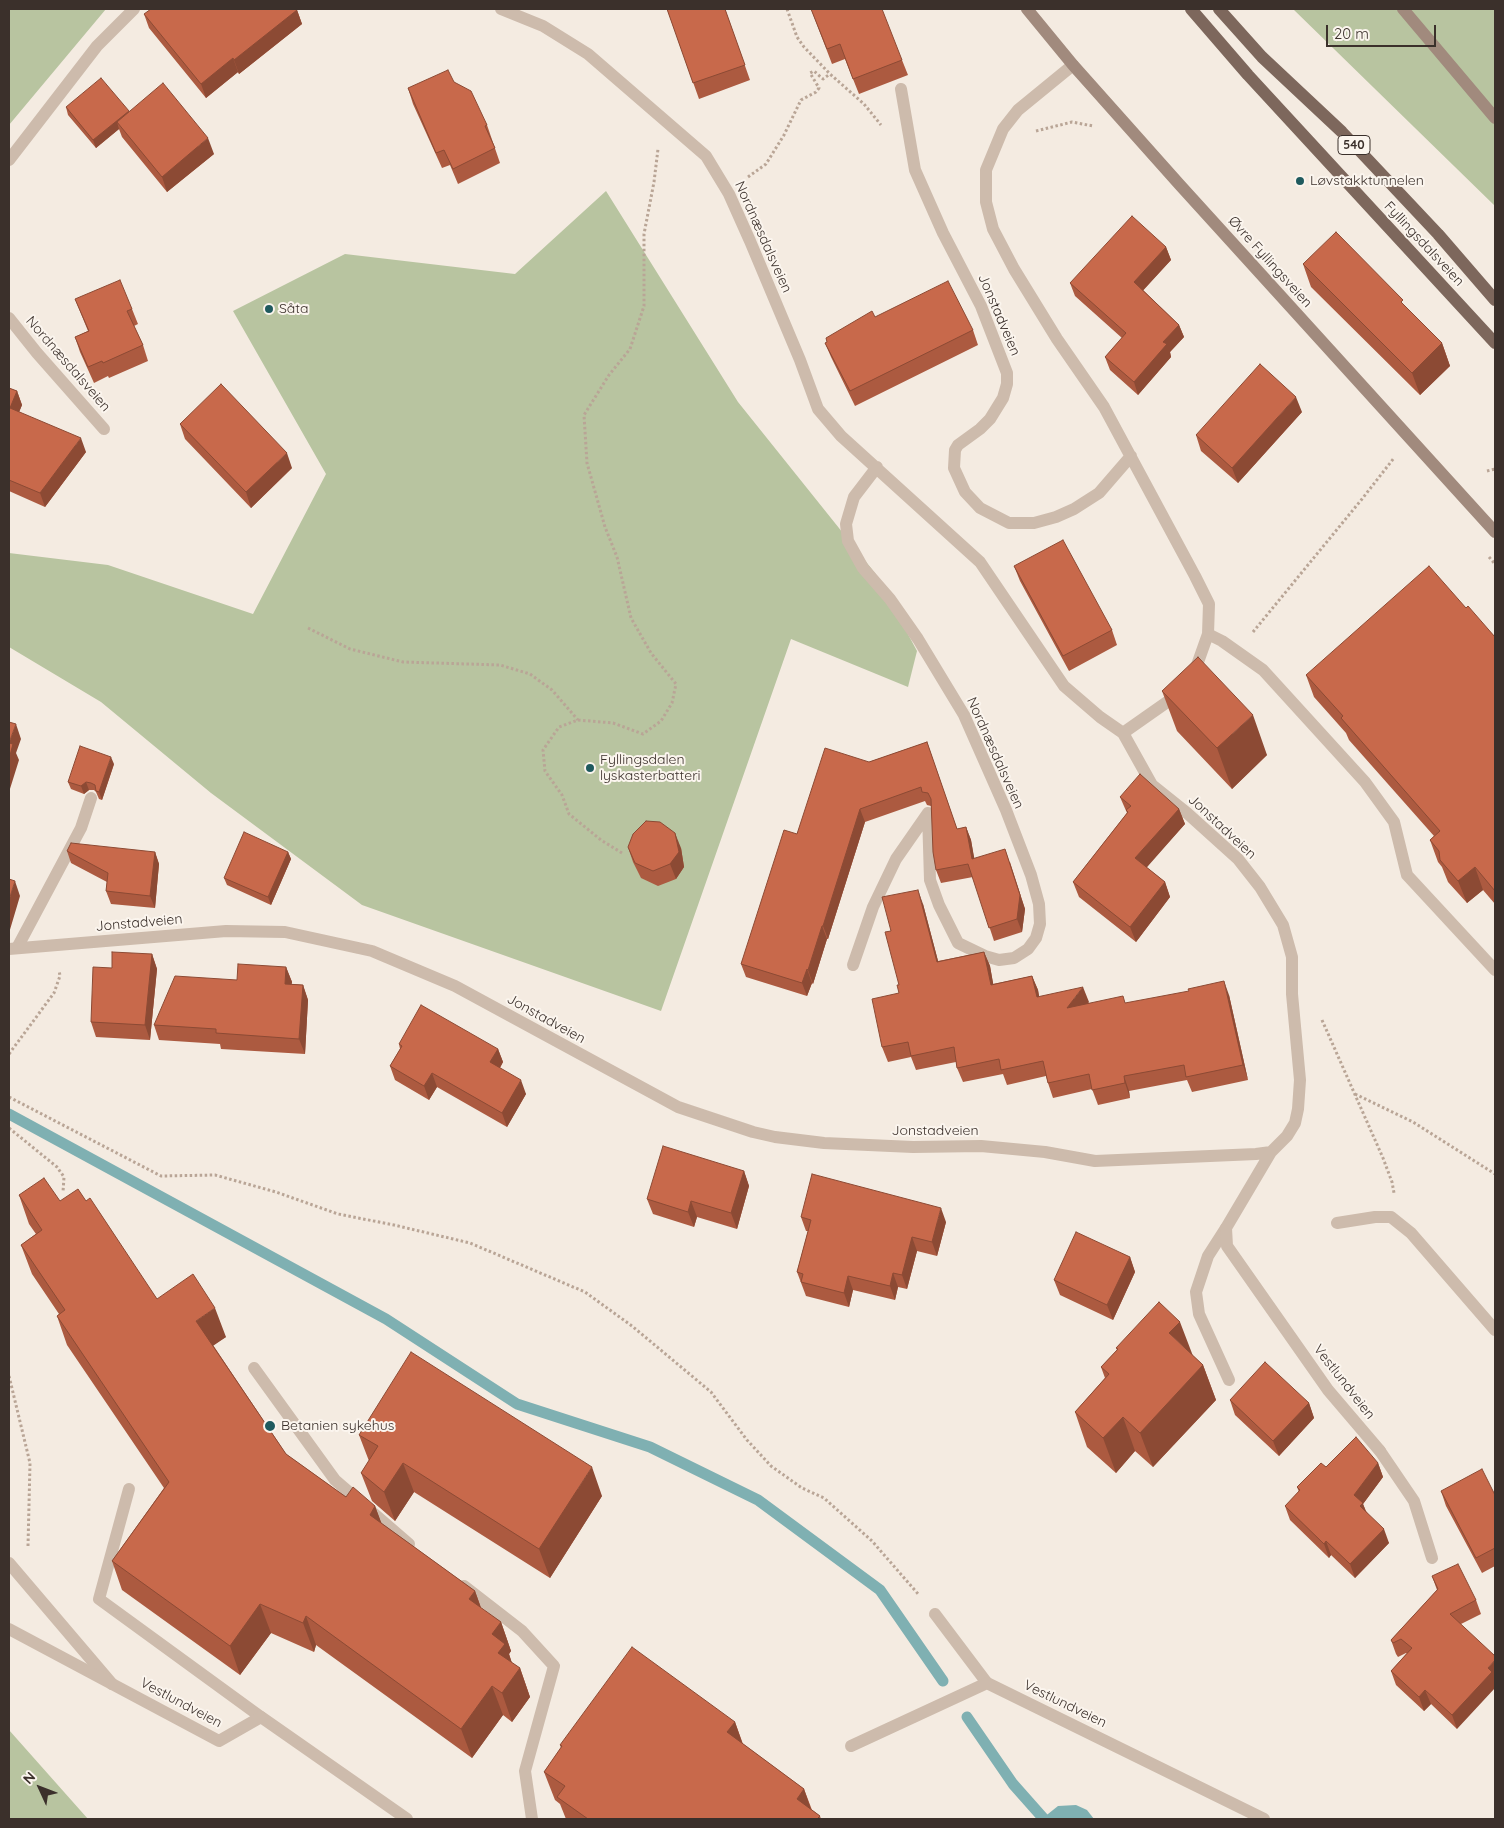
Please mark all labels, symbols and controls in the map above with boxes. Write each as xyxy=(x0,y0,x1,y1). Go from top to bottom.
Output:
scale bar xyxy=(1329,15,1439,47)
text: 20 m xyxy=(1334,24,1369,43)
road number: 540 xyxy=(1338,136,1370,154)
place label: Løvstakktunnelen xyxy=(1310,173,1424,189)
marker: Løvstakktunnelen xyxy=(1294,175,1306,187)
street label: Nordnæsdalsveien xyxy=(731,179,795,295)
street label: Fyllingsdalsveien xyxy=(1380,198,1468,290)
street label: Øvre Fyllingsveien xyxy=(1225,213,1315,311)
street label: Jonstadveien xyxy=(974,272,1024,358)
place label: Såta xyxy=(279,301,309,317)
marker: Såta xyxy=(263,303,275,315)
street label: Nordnæsdalsveien xyxy=(22,313,114,415)
street label: Nordnæsdalsveien xyxy=(963,695,1027,811)
place label: Fyllingsdalen lyskasterbatteri xyxy=(600,752,701,784)
marker: Fyllingsdalen lyskasterbatteri xyxy=(584,762,596,774)
street label: Jonstadveien xyxy=(1184,791,1260,863)
street label: Jonstadveien xyxy=(95,911,183,935)
street label: Jonstadveien xyxy=(504,991,588,1047)
street label: Jonstadveien xyxy=(891,1123,979,1139)
street label: Vestlundveien xyxy=(1310,1341,1378,1423)
place label: Betanien sykehus xyxy=(281,1418,394,1434)
marker: Betanien sykehus xyxy=(263,1419,277,1433)
street label: Vestlundveien xyxy=(137,1674,225,1732)
street label: Vestlundveien xyxy=(1021,1677,1109,1731)
north arrow xyxy=(15,1763,65,1813)
text: N xyxy=(19,1768,39,1788)

